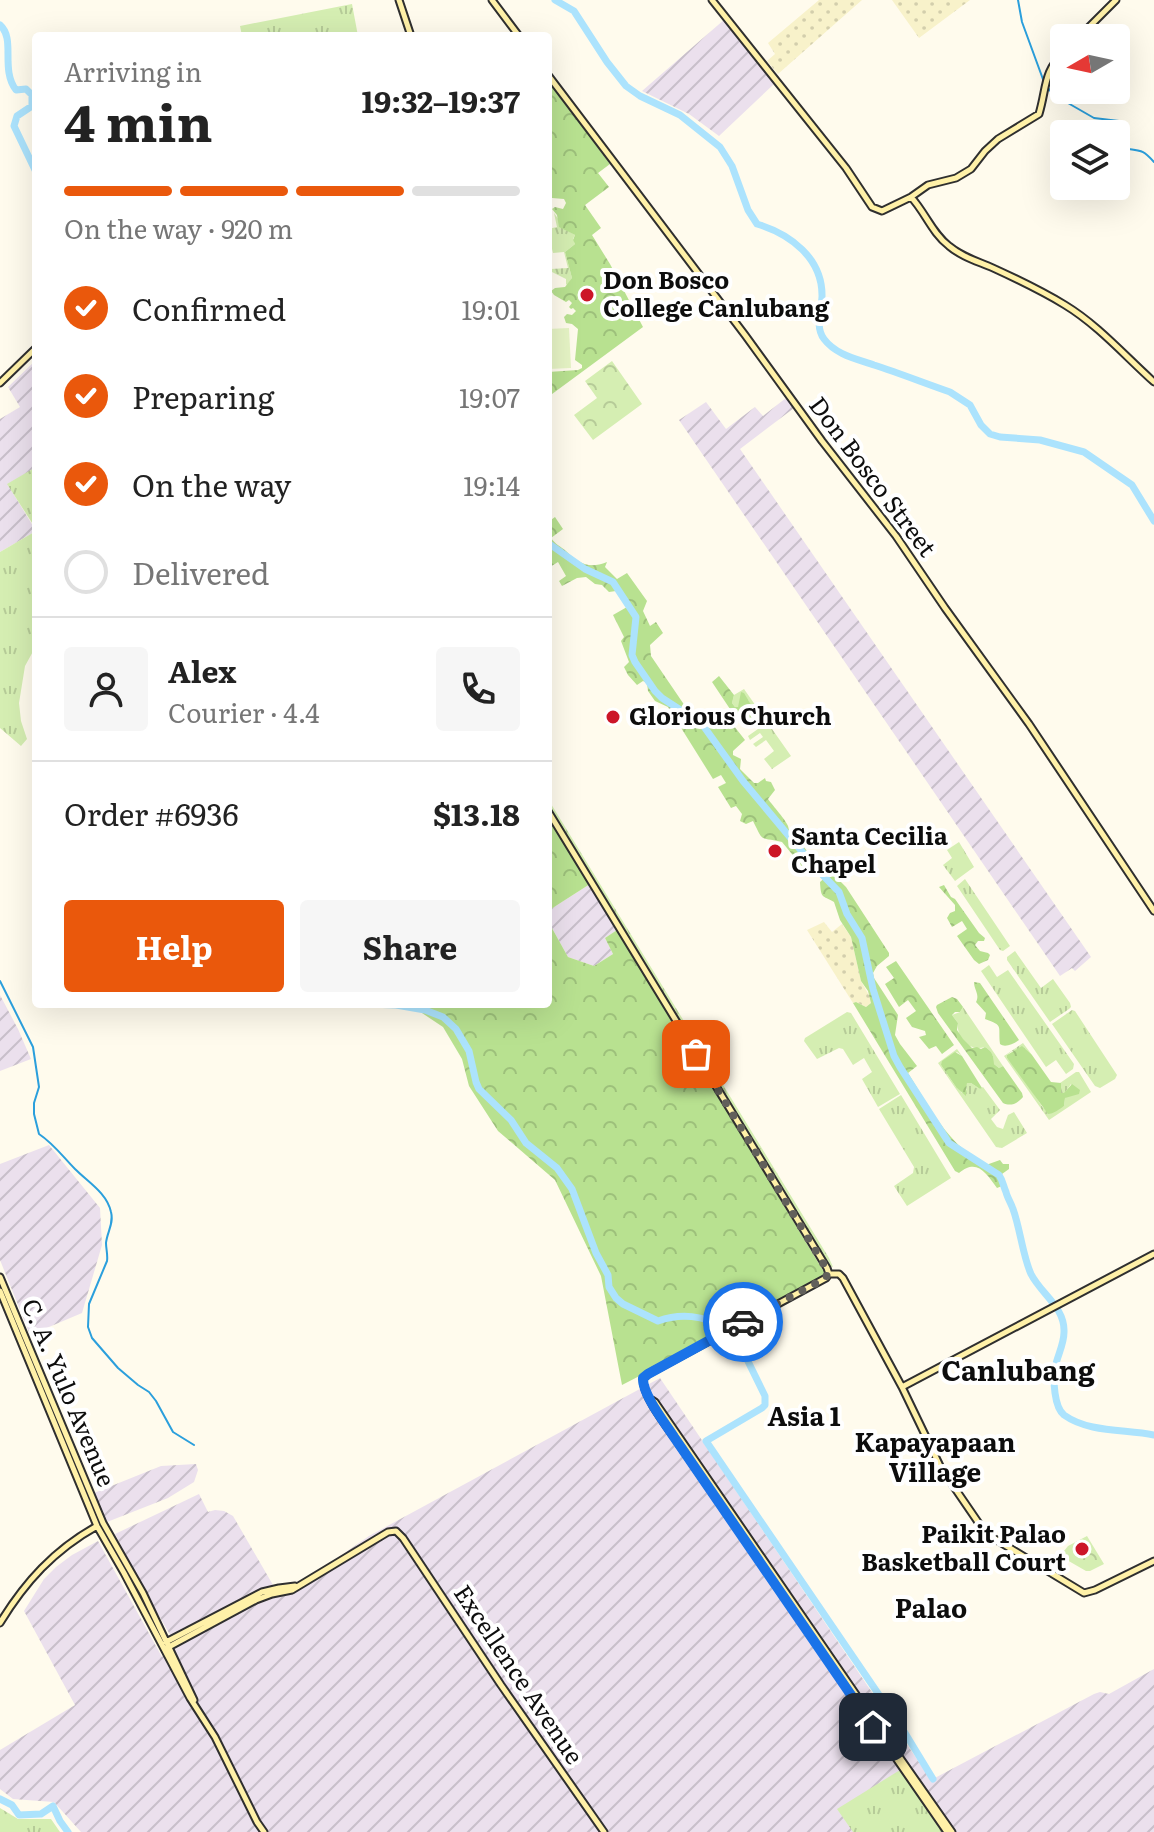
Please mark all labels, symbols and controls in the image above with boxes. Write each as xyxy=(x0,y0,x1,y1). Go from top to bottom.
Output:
north arrow xyxy=(1050,24,1130,104)
map controls xyxy=(1050,24,1130,200)
text: Arriving in xyxy=(64,51,202,90)
text: 19:32–19:37 xyxy=(362,78,520,122)
text: 4 min xyxy=(64,81,213,158)
button: layers xyxy=(1050,120,1130,200)
text: On the way · 920 m xyxy=(64,208,293,247)
place label: Don Bosco College Canlubang xyxy=(603,261,830,324)
icon: check xyxy=(64,286,108,330)
text: Confirmed xyxy=(132,286,286,330)
marker: Don Bosco College Canlubang xyxy=(578,286,596,304)
text: 19:01 xyxy=(462,289,520,328)
icon: check xyxy=(64,374,108,418)
text: Preparing xyxy=(132,374,274,418)
text: 19:07 xyxy=(459,377,520,416)
street label: Don Bosco Street xyxy=(802,388,946,563)
icon: check xyxy=(64,462,108,506)
text: On the way xyxy=(132,462,291,506)
text: 19:14 xyxy=(463,465,520,504)
text: Delivered xyxy=(132,550,269,594)
button: person xyxy=(64,647,148,731)
button: phone xyxy=(436,647,520,731)
text: Alex xyxy=(168,648,236,692)
text: Courier · 4.4 xyxy=(168,692,320,731)
place label: Glorious Church xyxy=(629,697,832,732)
marker: Glorious Church xyxy=(604,708,622,726)
text: Order #6936 xyxy=(64,791,239,835)
text: $13.18 xyxy=(433,791,520,835)
place label: Santa Cecilia Chapel xyxy=(791,817,948,880)
marker: Santa Cecilia Chapel xyxy=(766,842,784,860)
button: Help xyxy=(64,900,284,992)
button: Share xyxy=(300,900,520,992)
pin xyxy=(662,1020,730,1088)
icon: bag xyxy=(674,1032,718,1076)
courier xyxy=(703,1282,783,1362)
street label: C. A. Yulo Avenue xyxy=(15,1292,126,1492)
icon: car xyxy=(721,1300,765,1344)
district label: Canlubang xyxy=(941,1348,1096,1390)
district label: Asia 1 xyxy=(767,1395,841,1434)
district label: Kapayapaan Village xyxy=(855,1421,1015,1490)
place label: Paikit Palao Basketball Court xyxy=(861,1515,1066,1578)
marker: Paikit Palao Basketball Court xyxy=(1073,1540,1091,1558)
street label: Excellence Avenue xyxy=(447,1577,593,1770)
district label: Palao xyxy=(895,1587,967,1626)
pin xyxy=(839,1693,907,1761)
icon: home xyxy=(851,1705,895,1749)

